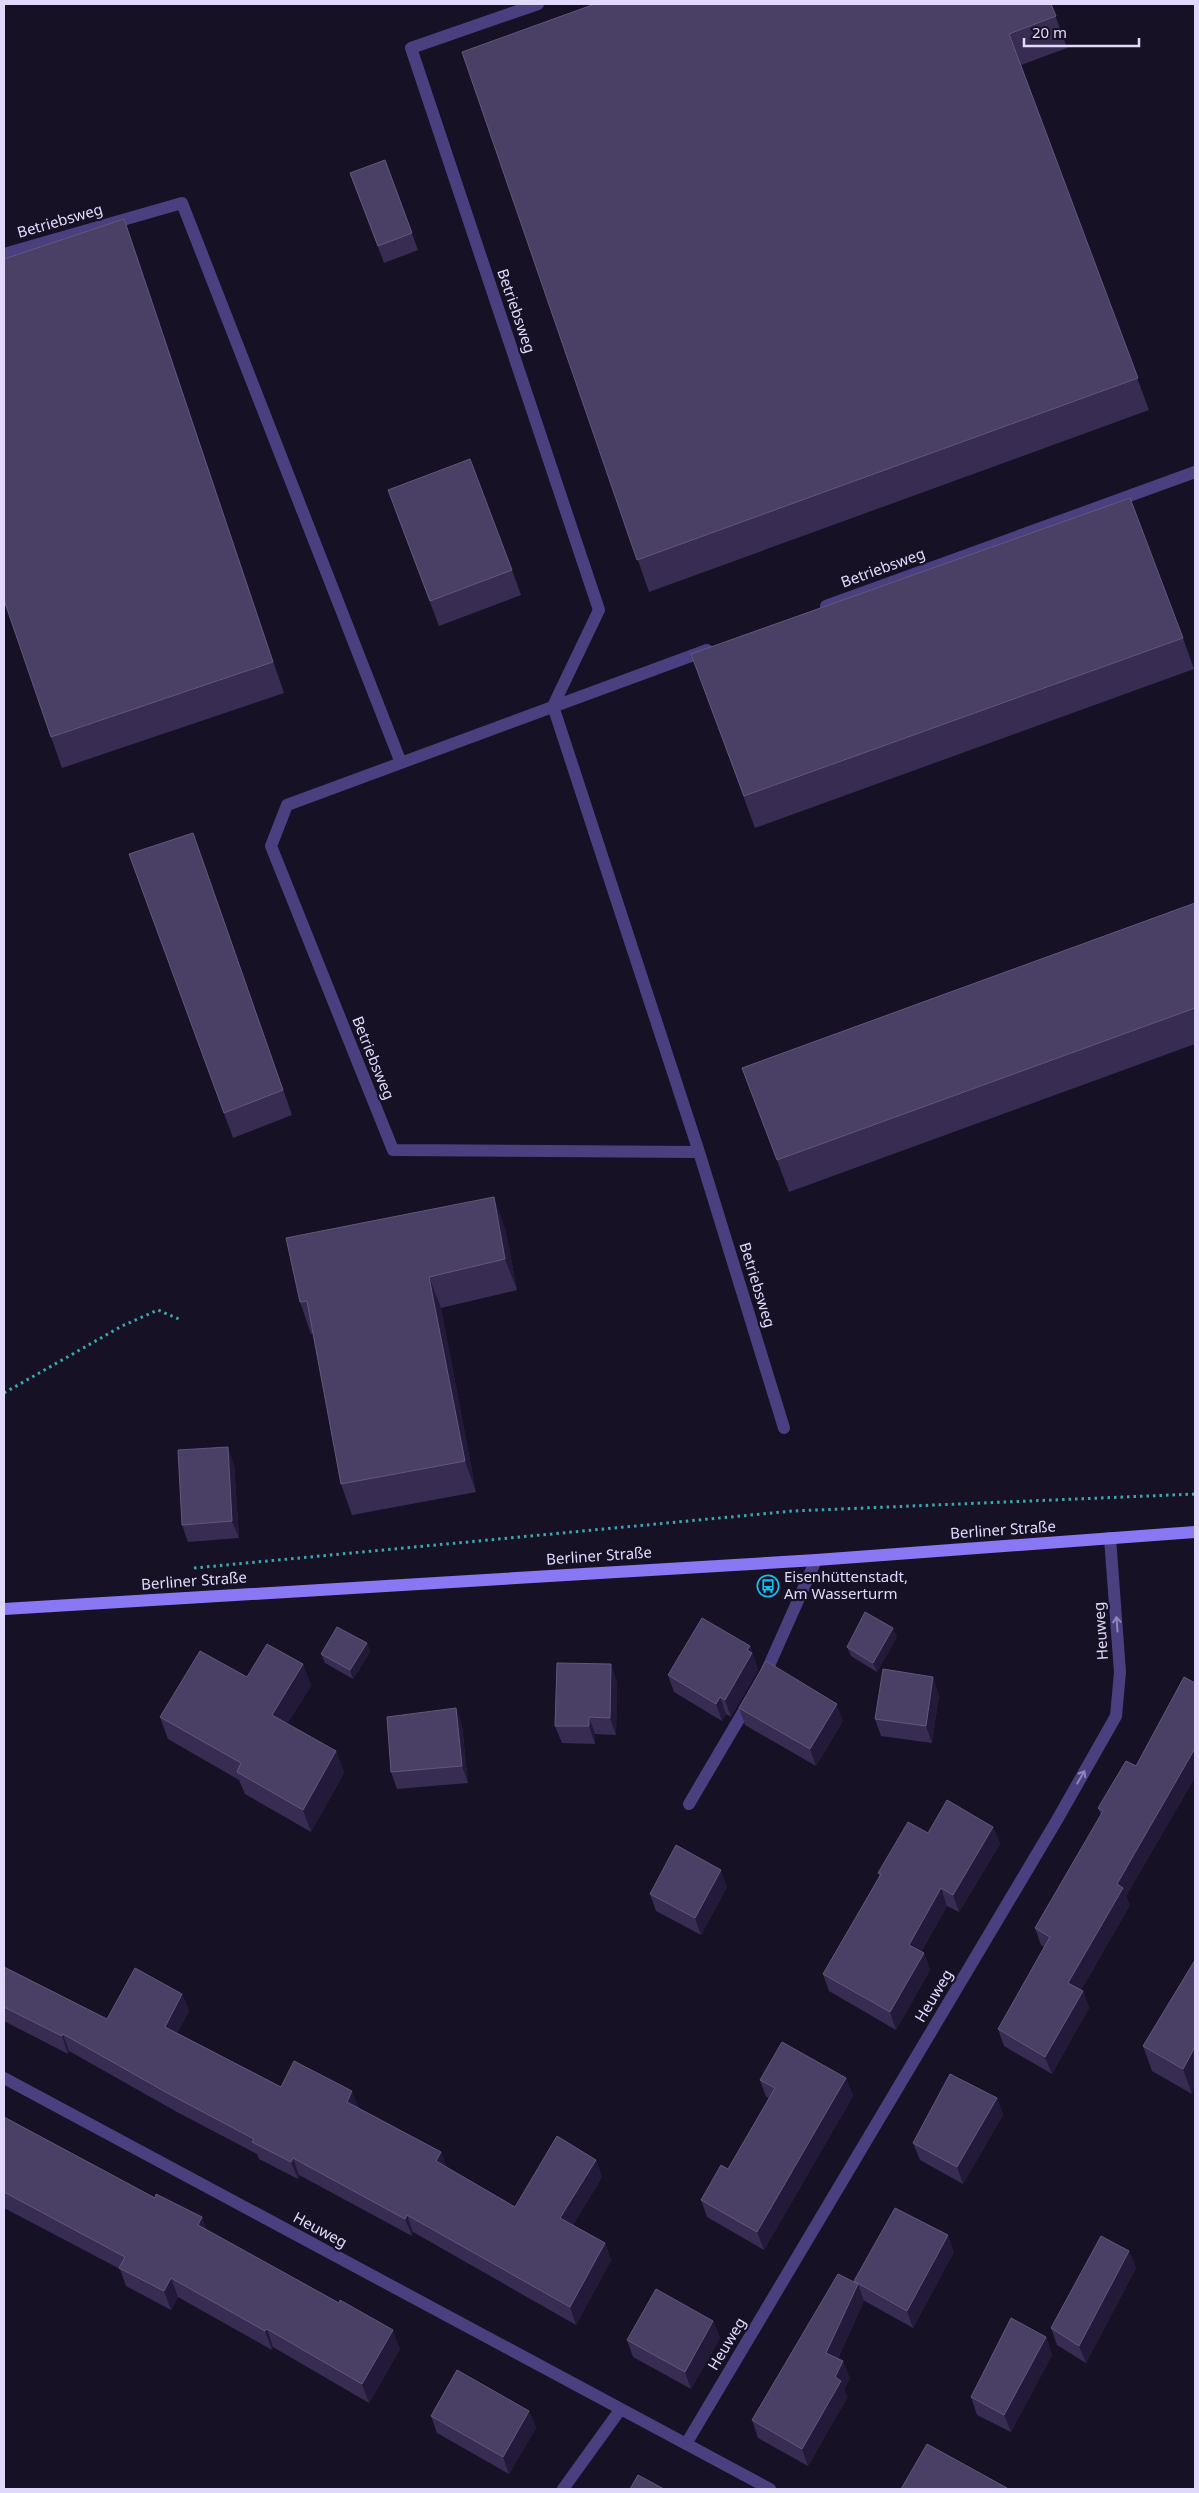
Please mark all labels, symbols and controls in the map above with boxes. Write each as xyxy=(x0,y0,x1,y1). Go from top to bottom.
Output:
scale bar xyxy=(1024,15,1139,47)
text: 20 m xyxy=(1032,22,1067,42)
street label: Betriebsweg xyxy=(15,198,105,242)
street label: Betriebsweg xyxy=(493,266,541,356)
street label: Betriebsweg xyxy=(838,543,927,592)
street label: Betriebsweg xyxy=(348,1013,400,1102)
street label: Betriebsweg xyxy=(736,1240,780,1330)
street label: Berliner Straße xyxy=(949,1515,1056,1543)
street label: Berliner Straße xyxy=(545,1541,652,1569)
street label: Berliner Straße xyxy=(140,1566,247,1594)
place label: Eisenhüttenstadt, Am Wasserturm xyxy=(784,1566,908,1603)
bus stop icon: Eisenhüttenstadt, Am Wasserturm xyxy=(756,1574,780,1598)
street label: Heuweg xyxy=(1088,1601,1112,1661)
one-way arrow xyxy=(1112,1617,1121,1633)
one-way arrow xyxy=(1077,1771,1087,1785)
street label: Heuweg xyxy=(910,1965,957,2026)
street label: Heuweg xyxy=(290,2207,351,2252)
street label: Heuweg xyxy=(703,2313,750,2374)

